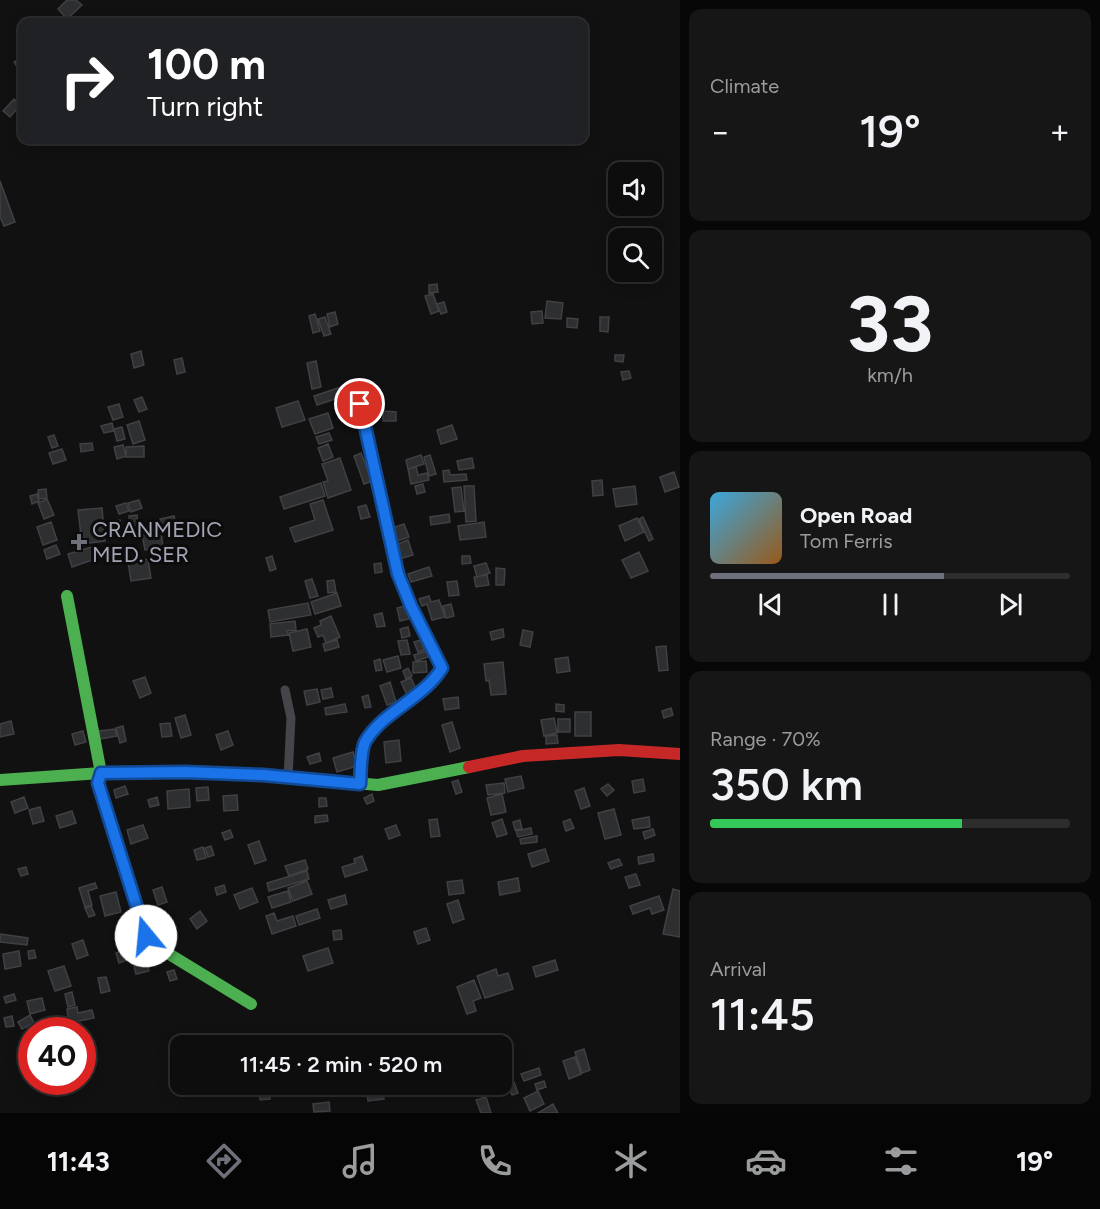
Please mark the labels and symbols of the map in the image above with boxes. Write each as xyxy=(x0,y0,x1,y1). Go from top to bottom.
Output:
pin xyxy=(334,378,385,429)
place label: CRANMEDIC MED. SER xyxy=(92,516,222,568)
marker: CRANMEDIC MED. SER xyxy=(70,533,88,551)
position arrow xyxy=(114,904,178,968)
speed limit sign: 40 xyxy=(18,1017,96,1095)

